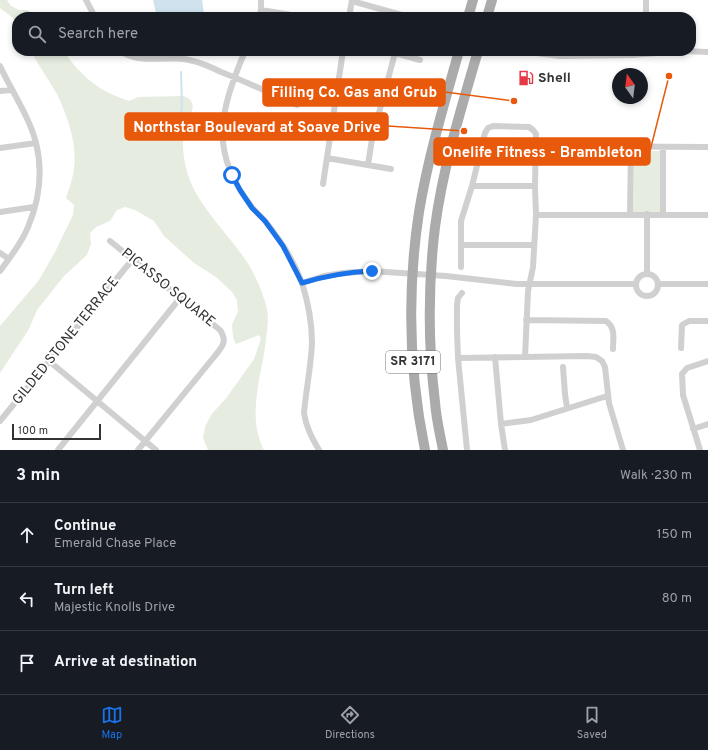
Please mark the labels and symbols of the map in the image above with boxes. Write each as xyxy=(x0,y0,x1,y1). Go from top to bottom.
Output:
north arrow xyxy=(612,68,648,104)
fuel station icon: Shell xyxy=(517,69,535,87)
place label: Shell xyxy=(538,70,571,87)
callout: Filling Co. Gas and Grub xyxy=(263,79,445,106)
text: Filling Co. Gas and Grub xyxy=(271,84,437,103)
callout: Northstar Boulevard at Soave Drive xyxy=(125,113,388,140)
text: Northstar Boulevard at Soave Drive xyxy=(133,119,381,138)
callout: Onelife Fitness - Brambleton xyxy=(434,138,650,165)
text: Onelife Fitness - Brambleton xyxy=(442,144,642,163)
route start xyxy=(223,166,241,184)
street label: PICASSO SQUARE xyxy=(118,245,218,331)
route end xyxy=(363,262,381,280)
street label: GILDED STONE TERRACE xyxy=(9,274,123,408)
road number: SR 3171 xyxy=(386,351,440,373)
scale bar xyxy=(12,422,101,441)

